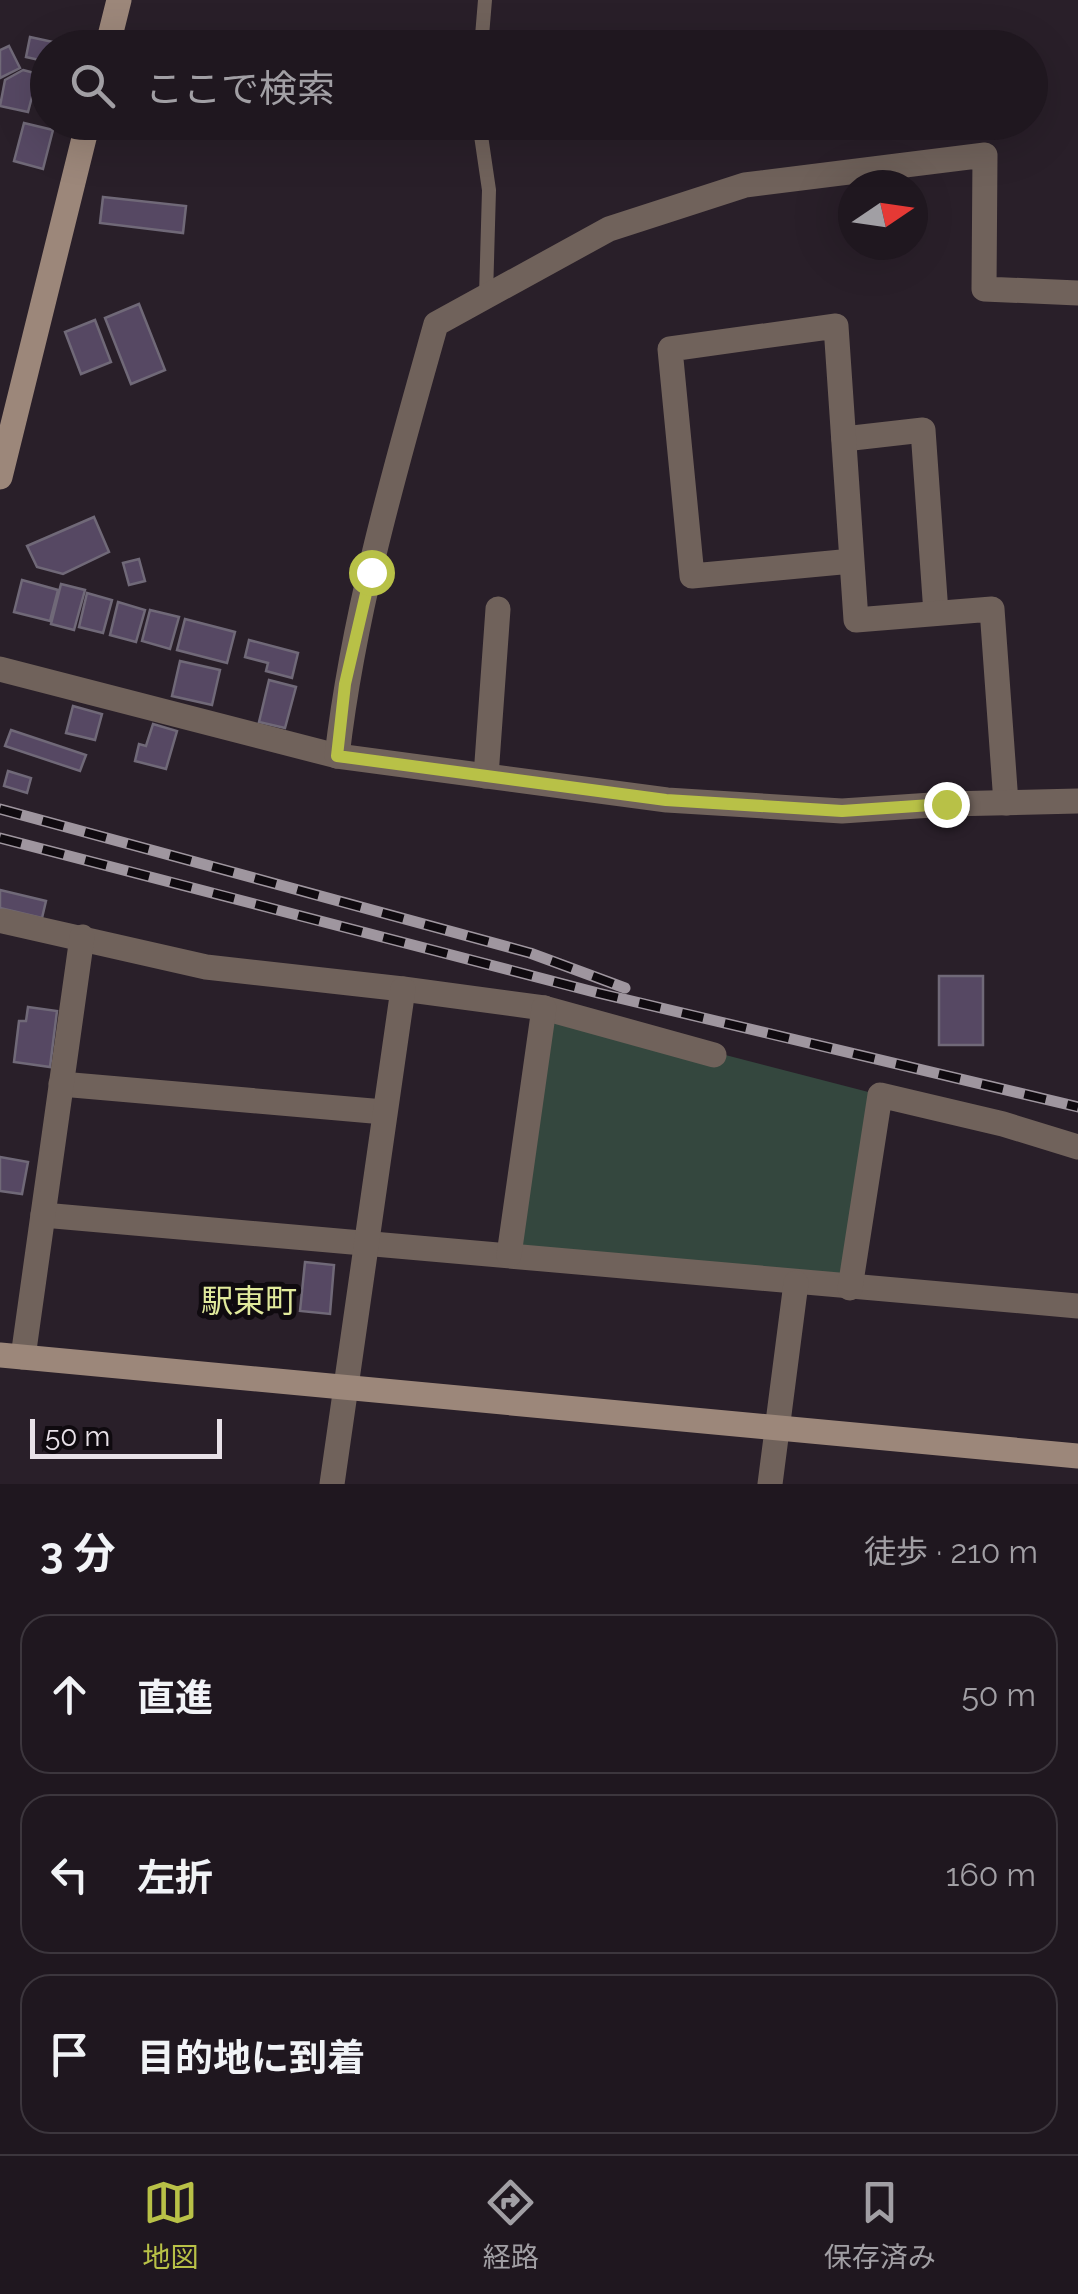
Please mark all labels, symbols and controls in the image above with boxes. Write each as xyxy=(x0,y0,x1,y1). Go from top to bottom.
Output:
search box xyxy=(30,30,1048,140)
icon: search xyxy=(65,58,120,113)
text: ここで検索 xyxy=(145,66,335,111)
north arrow xyxy=(838,170,928,260)
route start xyxy=(349,550,395,596)
route end xyxy=(924,782,970,828)
district label: 駅東町 xyxy=(201,1282,297,1319)
scale bar xyxy=(30,1414,222,1458)
text: 50 m xyxy=(45,1420,110,1453)
text: 3 分 xyxy=(40,1529,116,1578)
text: 徒歩 · 210 m xyxy=(864,1533,1038,1570)
icon: ahead xyxy=(42,1667,97,1722)
text: 直進 xyxy=(137,1675,213,1720)
text: 50 m xyxy=(961,1676,1036,1713)
icon: left xyxy=(42,1847,97,1902)
text: 左折 xyxy=(137,1855,213,1900)
text: 160 m xyxy=(946,1856,1036,1893)
icon: arrive xyxy=(42,2027,97,2082)
text: 目的地に到着 xyxy=(137,2035,365,2080)
tab: 地図 xyxy=(142,2175,198,2275)
tab: 経路 xyxy=(483,2175,539,2275)
tab: 保存済み xyxy=(824,2175,936,2275)

